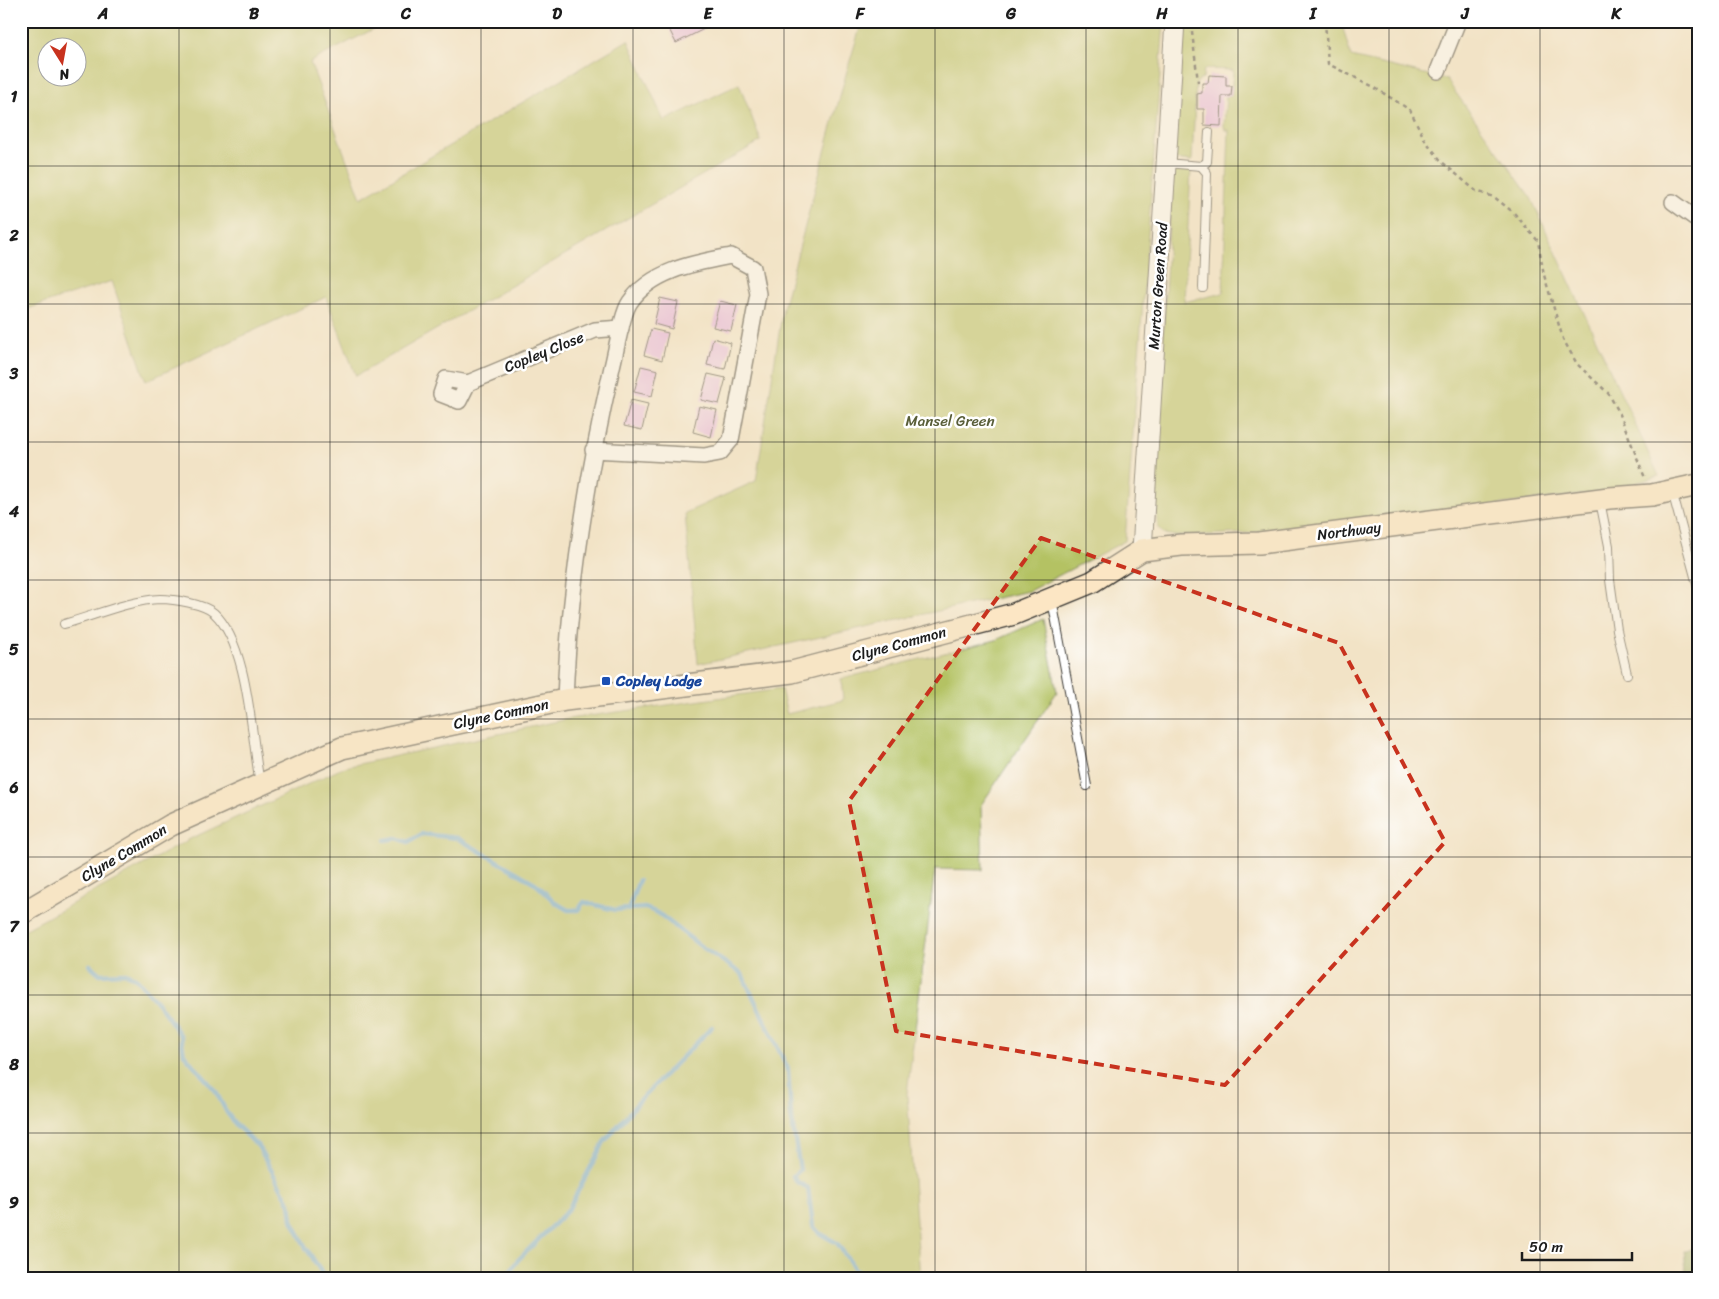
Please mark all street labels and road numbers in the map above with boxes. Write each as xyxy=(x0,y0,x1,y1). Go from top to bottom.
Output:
street label: Murton Green Road xyxy=(1141,221,1175,350)
street label: Copley Close xyxy=(500,324,588,380)
street label: Northway xyxy=(1316,514,1383,548)
street label: Clyne Common xyxy=(849,619,949,669)
street label: Clyne Common xyxy=(451,691,551,737)
street label: Clyne Common xyxy=(76,817,172,889)

